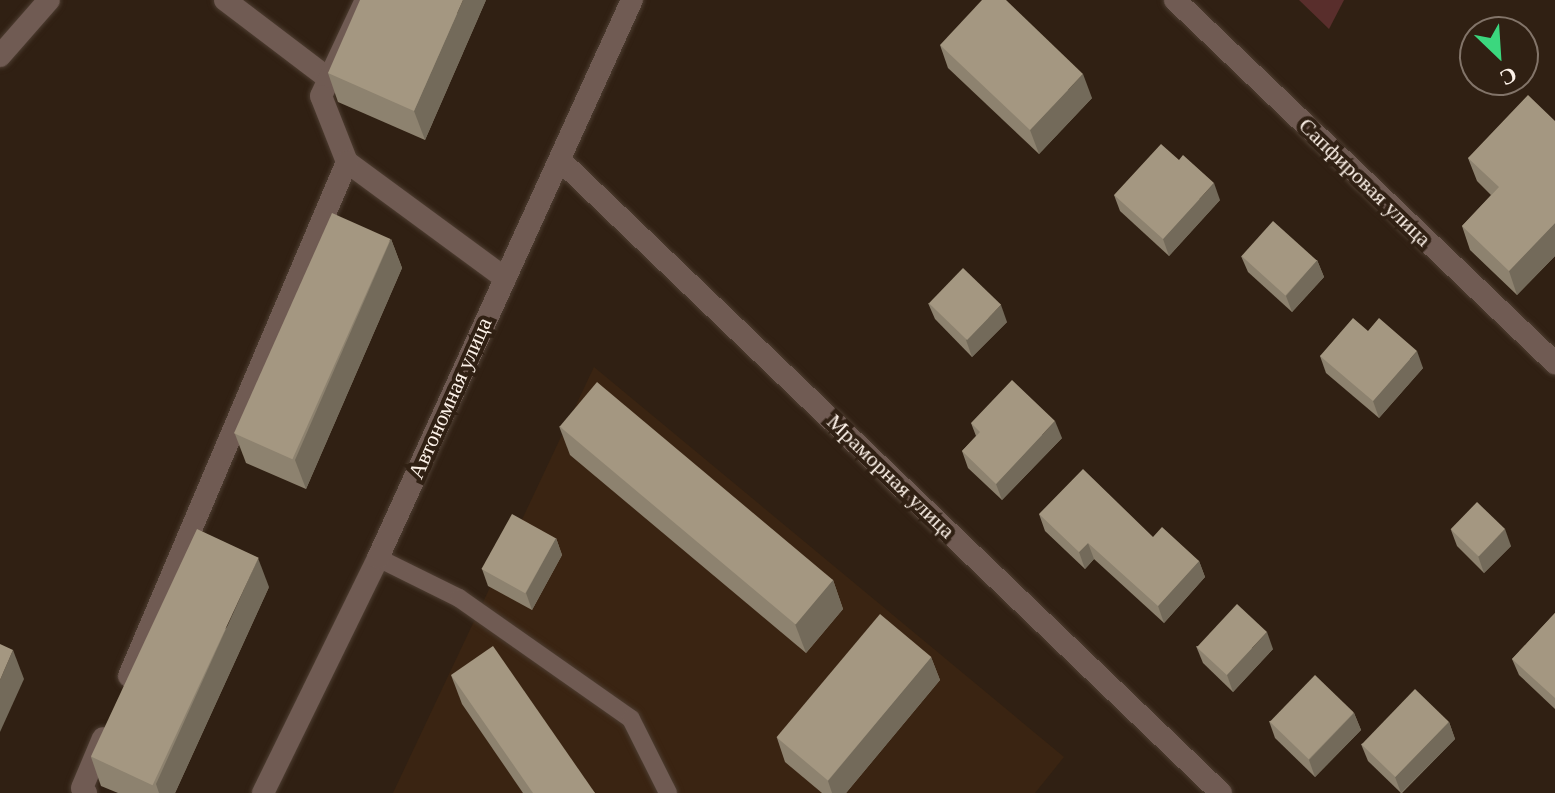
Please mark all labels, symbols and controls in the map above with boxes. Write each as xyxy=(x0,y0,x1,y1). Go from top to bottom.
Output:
north arrow xyxy=(1459,16,1539,96)
text: С xyxy=(1496,62,1521,91)
street label: Сапфировая улица xyxy=(1293,112,1437,252)
street label: Автономная улица xyxy=(403,313,497,483)
street label: Мраморная улица xyxy=(822,408,960,544)

